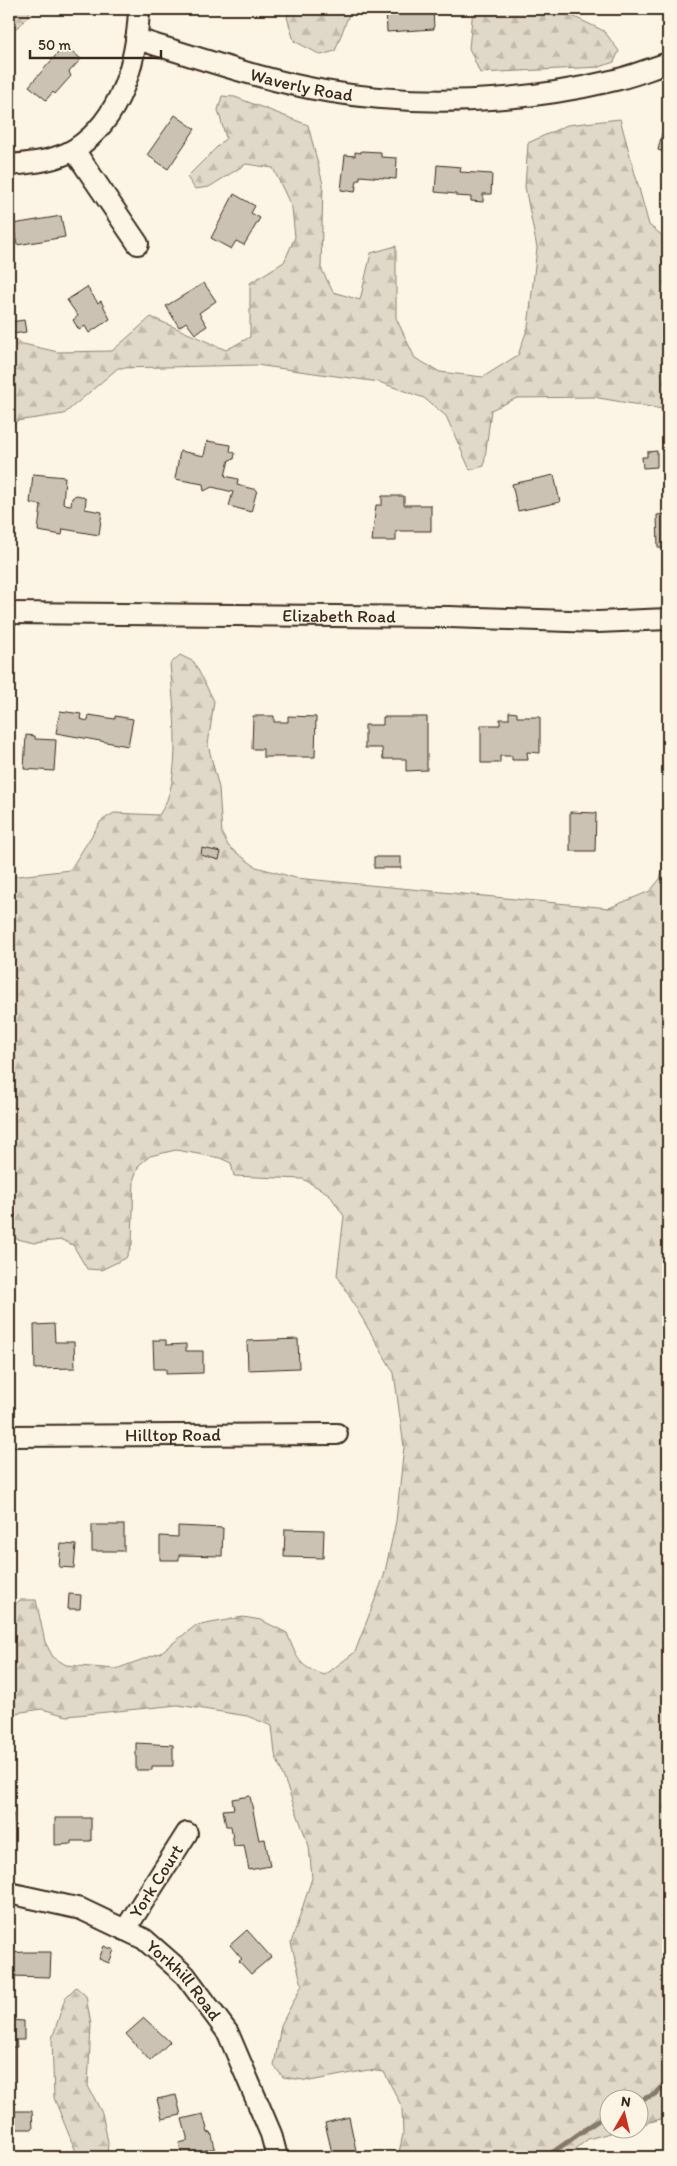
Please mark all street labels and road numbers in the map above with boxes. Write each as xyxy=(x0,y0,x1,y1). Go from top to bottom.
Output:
street label: Waverly Road xyxy=(248,63,355,106)
street label: Elizabeth Road xyxy=(282,604,396,628)
street label: Hilltop Road xyxy=(125,1424,221,1446)
street label: York Court xyxy=(125,1840,188,1922)
street label: Yorkhill Road xyxy=(141,1935,226,2025)

